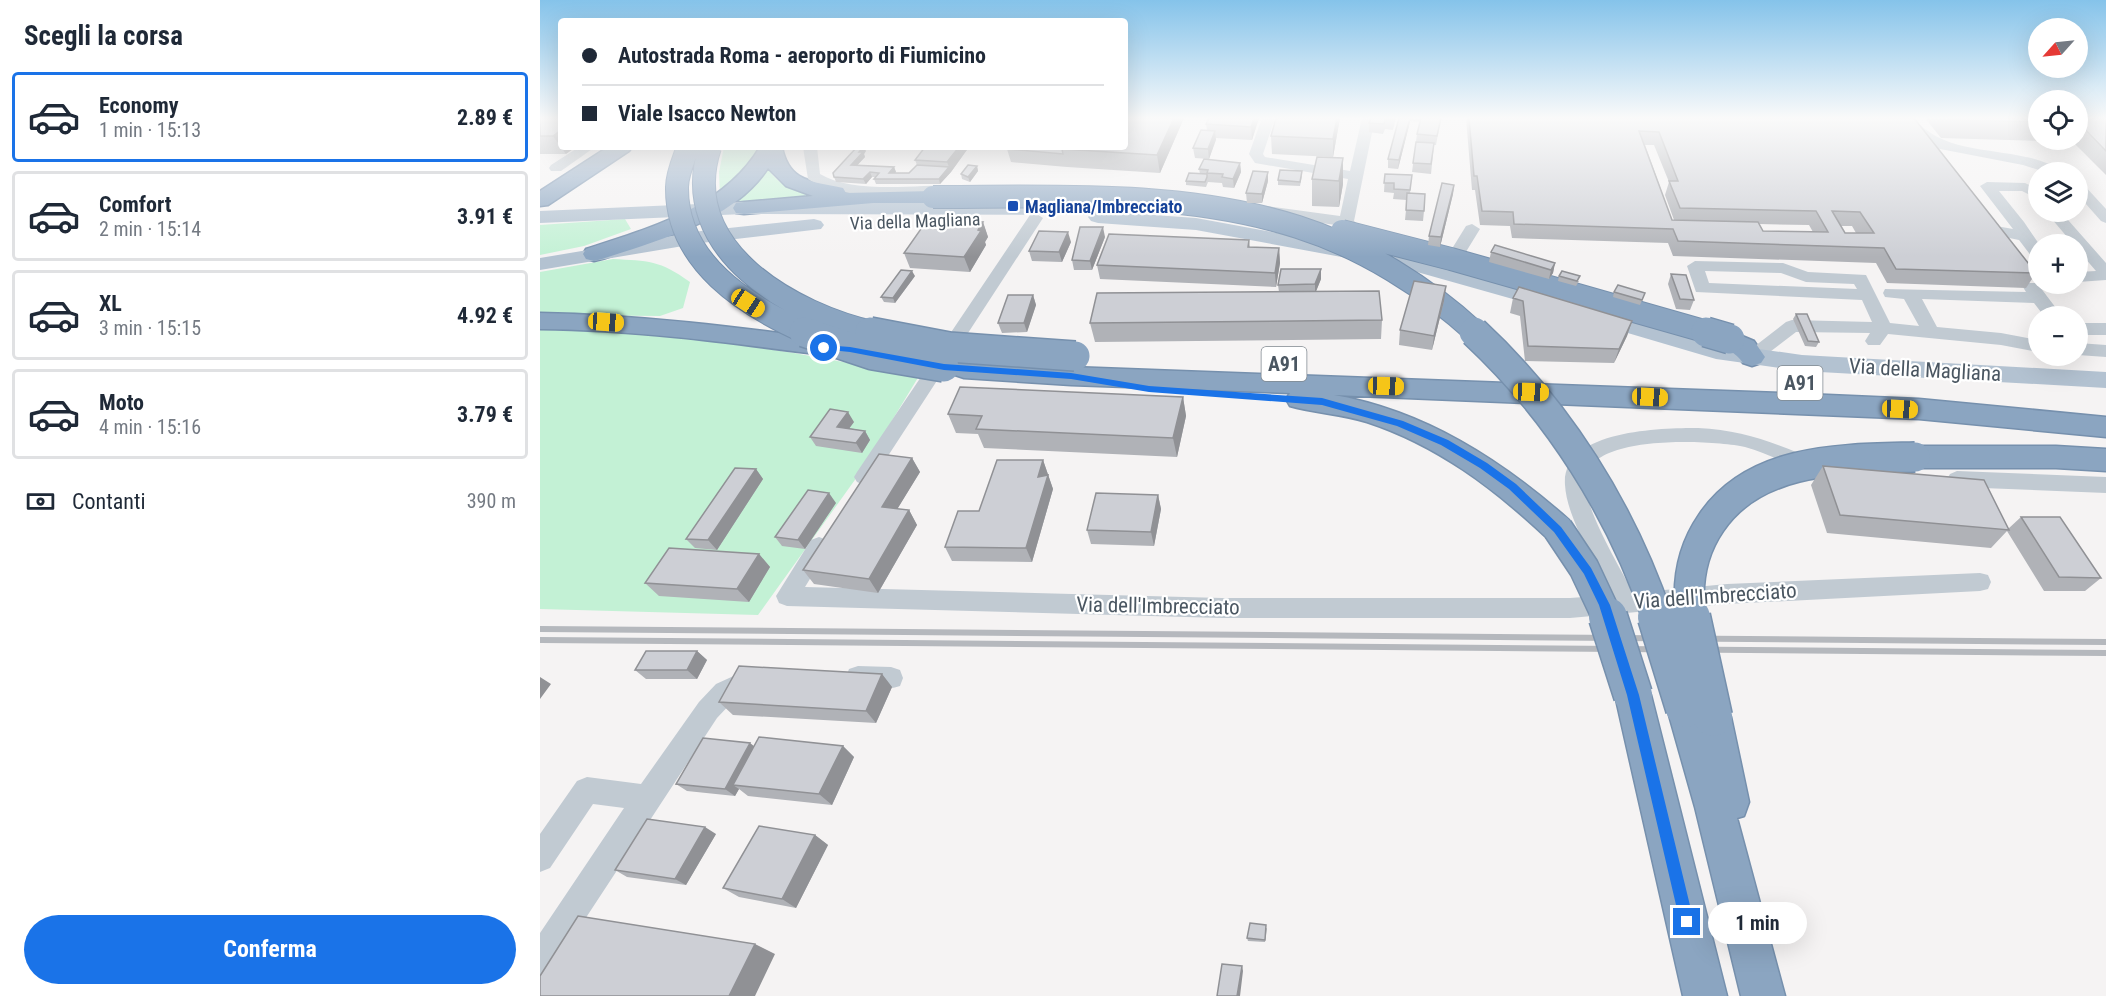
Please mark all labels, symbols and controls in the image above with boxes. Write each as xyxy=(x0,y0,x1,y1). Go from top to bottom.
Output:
north arrow xyxy=(2028,18,2088,78)
map controls xyxy=(2028,18,2088,366)
text: Scegli la corsa xyxy=(24,20,183,52)
text: Autostrada Roma - aeroporto di Fiumicino xyxy=(618,43,986,68)
icon: car xyxy=(27,90,81,144)
button: locate xyxy=(2028,90,2088,150)
text: Economy xyxy=(99,93,179,118)
text: Viale Isacco Newton xyxy=(618,101,796,126)
text: 2.89 € xyxy=(457,105,513,130)
text: 1 min · 15:13 xyxy=(99,118,201,142)
button: layers xyxy=(2028,162,2088,222)
icon: car xyxy=(27,189,81,243)
text: Comfort xyxy=(99,192,172,217)
place label: Magliana/Imbrecciato xyxy=(1025,196,1182,217)
marker: Magliana/Imbrecciato xyxy=(1006,199,1020,213)
text: 3.91 € xyxy=(457,204,513,229)
street label: Via della Magliana xyxy=(849,208,981,234)
text: 2 min · 15:14 xyxy=(99,217,201,241)
button: + xyxy=(2028,234,2088,294)
car xyxy=(728,286,768,320)
icon: car xyxy=(27,288,81,342)
text: XL xyxy=(99,291,122,316)
text: 4.92 € xyxy=(457,303,513,328)
button: − xyxy=(2028,306,2088,366)
car xyxy=(587,312,625,332)
text: 3 min · 15:15 xyxy=(99,316,201,340)
route start xyxy=(810,334,837,361)
road number: A91 xyxy=(1262,347,1306,381)
street label: Via della Magliana xyxy=(1848,354,2002,386)
road number: A91 xyxy=(1778,366,1822,400)
car xyxy=(1368,376,1404,396)
car xyxy=(1513,382,1549,402)
icon: car xyxy=(27,387,81,441)
car xyxy=(1632,387,1668,407)
text: Moto xyxy=(99,390,144,415)
car xyxy=(1882,399,1918,419)
text: 3.79 € xyxy=(457,402,513,427)
text: 4 min · 15:16 xyxy=(99,415,201,439)
icon: cash xyxy=(24,485,57,518)
text: Contanti xyxy=(72,489,145,514)
text: 390 m xyxy=(467,489,516,513)
street label: Via dell'Imbrecciato xyxy=(1633,578,1797,614)
street label: Via dell'Imbrecciato xyxy=(1076,593,1240,619)
callout: 1 min xyxy=(1708,901,1807,943)
route end xyxy=(1673,908,1700,935)
text: 1 min xyxy=(1735,911,1780,935)
button: Conferma xyxy=(24,915,516,984)

